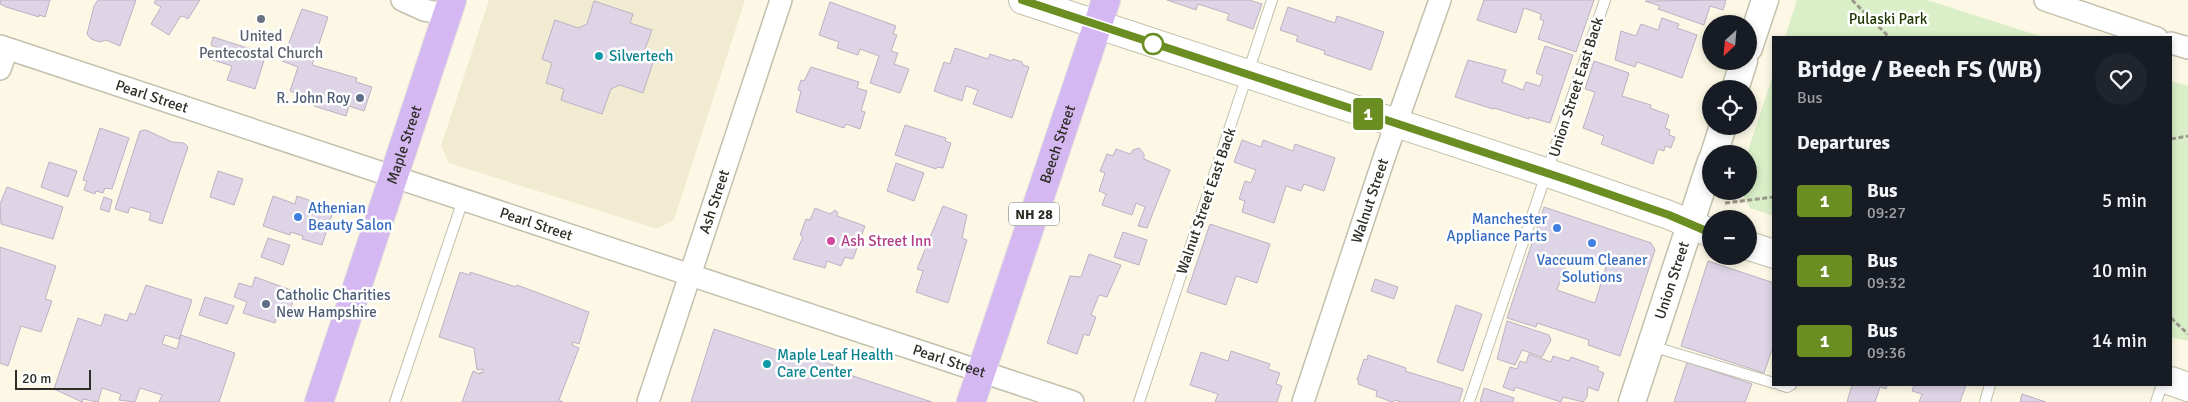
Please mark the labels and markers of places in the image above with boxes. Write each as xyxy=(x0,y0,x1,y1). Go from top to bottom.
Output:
marker: United Pentecostal Church xyxy=(255,13,267,25)
place label: United Pentecostal Church xyxy=(199,27,323,62)
unlabelled marker xyxy=(1142,33,1164,55)
place label: Silvertech xyxy=(609,47,673,65)
marker: Silvertech xyxy=(593,50,605,62)
place label: R. John Roy xyxy=(276,89,350,107)
marker: R. John Roy xyxy=(354,92,366,104)
place label: Athenian Beauty Salon xyxy=(308,199,392,234)
place label: Manchester Appliance Parts xyxy=(1447,210,1547,245)
marker: Athenian Beauty Salon xyxy=(292,211,304,223)
marker: Manchester Appliance Parts xyxy=(1551,222,1563,234)
place label: Ash Street Inn xyxy=(841,232,931,250)
marker: Ash Street Inn xyxy=(825,235,837,247)
marker: Vaccuum Cleaner Solutions xyxy=(1586,237,1598,249)
place label: Vaccuum Cleaner Solutions xyxy=(1537,251,1648,286)
place label: Catholic Charities New Hampshire xyxy=(276,286,391,321)
marker: Catholic Charities New Hampshire xyxy=(260,298,272,310)
place label: Maple Leaf Health Care Center xyxy=(777,346,893,381)
marker: Maple Leaf Health Care Center xyxy=(761,358,773,370)

